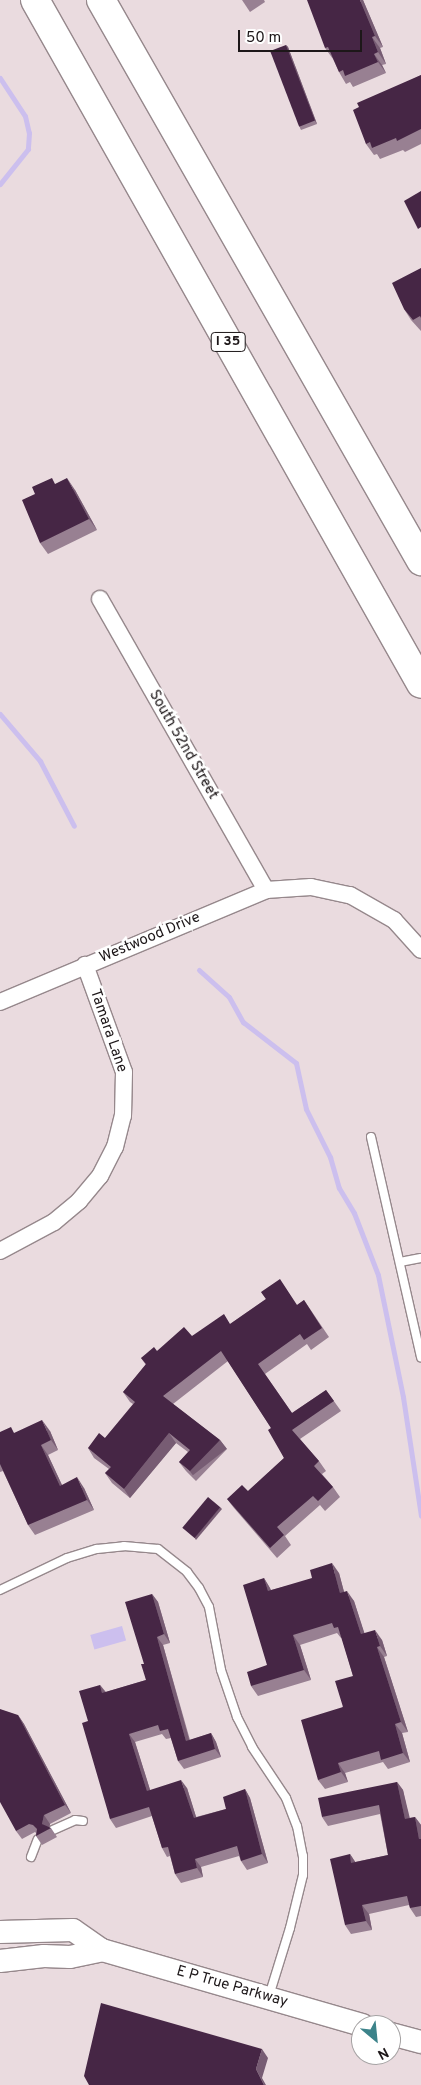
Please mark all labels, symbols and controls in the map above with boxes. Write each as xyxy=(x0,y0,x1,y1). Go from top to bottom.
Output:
scale bar xyxy=(241,20,365,52)
text: 50 m xyxy=(246,29,281,48)
road number: I 35 xyxy=(210,331,246,354)
street label: South 52nd Street xyxy=(144,687,222,803)
street label: Westwood Drive xyxy=(97,909,203,967)
street label: Tamara Lane xyxy=(85,987,131,1075)
street label: E P True Parkway xyxy=(174,1962,290,2012)
north arrow xyxy=(351,2015,401,2065)
text: N xyxy=(374,2043,391,2063)

